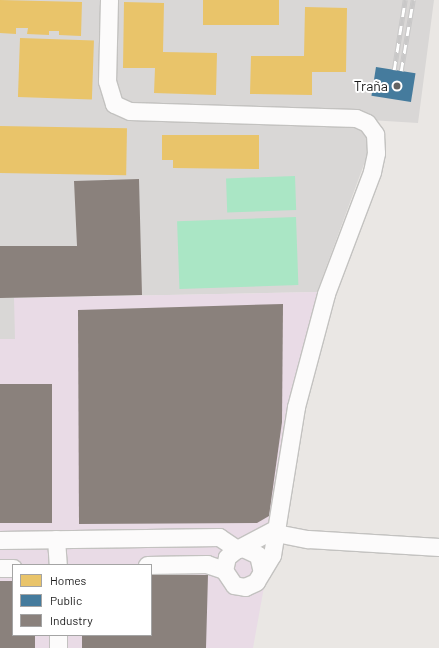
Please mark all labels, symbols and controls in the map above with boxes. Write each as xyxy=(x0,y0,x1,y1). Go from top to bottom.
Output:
place label: Traña xyxy=(354,78,388,94)
marker: Traña xyxy=(391,80,403,92)
legend xyxy=(12,564,152,636)
text: Homes xyxy=(50,573,86,587)
text: Public xyxy=(50,593,82,607)
text: Industry xyxy=(50,613,93,627)

